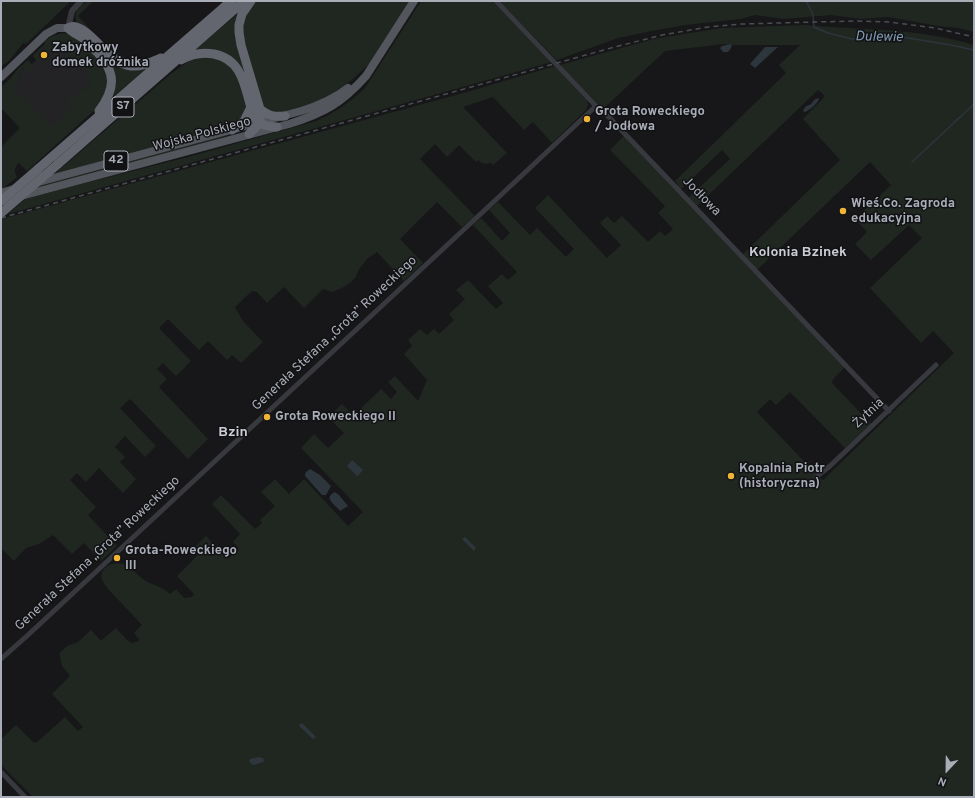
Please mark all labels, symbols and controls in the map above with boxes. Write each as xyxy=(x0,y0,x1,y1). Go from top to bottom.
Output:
water label: Dulewie xyxy=(855,29,903,47)
place label: Zabytkowy domek dróżnika xyxy=(52,40,149,71)
marker: Zabytkowy domek dróżnika xyxy=(39,50,49,60)
road number: S7 xyxy=(112,97,134,117)
place label: Grota Roweckiego / Jodłowa xyxy=(595,104,705,135)
street label: Wojska Polskiego xyxy=(151,114,253,156)
marker: Grota Roweckiego / Jodłowa xyxy=(582,114,592,124)
road number: 42 xyxy=(104,151,128,171)
street label: Jodłowa xyxy=(679,174,723,220)
place label: Wieś.Co. Zagroda edukacyjna xyxy=(851,196,955,227)
marker: Wieś.Co. Zagroda edukacyjna xyxy=(838,206,848,216)
district label: Kolonia Bzinek xyxy=(749,245,847,261)
street label: Generała Stefana „Grota” Roweckiego xyxy=(249,253,421,415)
street label: Żytnia xyxy=(850,396,888,432)
place label: Grota Roweckiego II xyxy=(275,409,396,425)
marker: Grota Roweckiego II xyxy=(262,412,272,422)
district label: Bzin xyxy=(218,425,248,441)
place label: Kopalnia Piotr (historyczna) xyxy=(739,461,825,492)
marker: Kopalnia Piotr (historyczna) xyxy=(726,471,736,481)
street label: Generała Stefana „Grota” Roweckiego xyxy=(12,473,184,635)
place label: Grota-Roweckiego III xyxy=(125,543,237,574)
marker: Grota-Roweckiego III xyxy=(112,553,122,563)
north arrow xyxy=(927,750,967,790)
text: N xyxy=(936,773,949,789)

